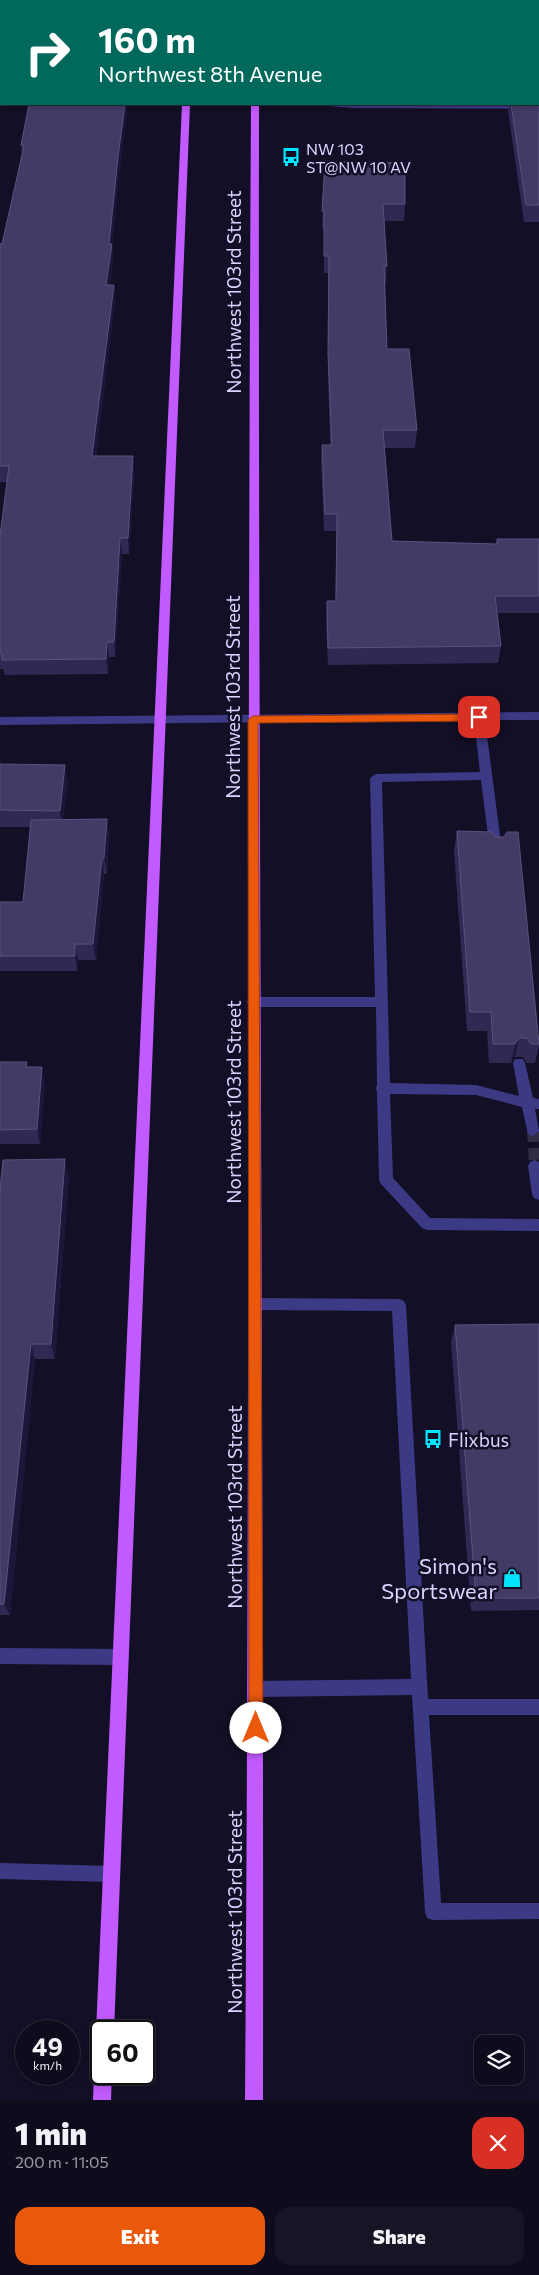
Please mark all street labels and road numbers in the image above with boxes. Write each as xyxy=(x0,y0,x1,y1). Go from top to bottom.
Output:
street label: Northwest 103rd Street xyxy=(222,190,245,394)
street label: Northwest 103rd Street xyxy=(221,595,244,799)
street label: Northwest 103rd Street xyxy=(222,1000,245,1204)
street label: Northwest 103rd Street xyxy=(223,1405,246,1609)
street label: Northwest 103rd Street xyxy=(223,1810,246,2014)

